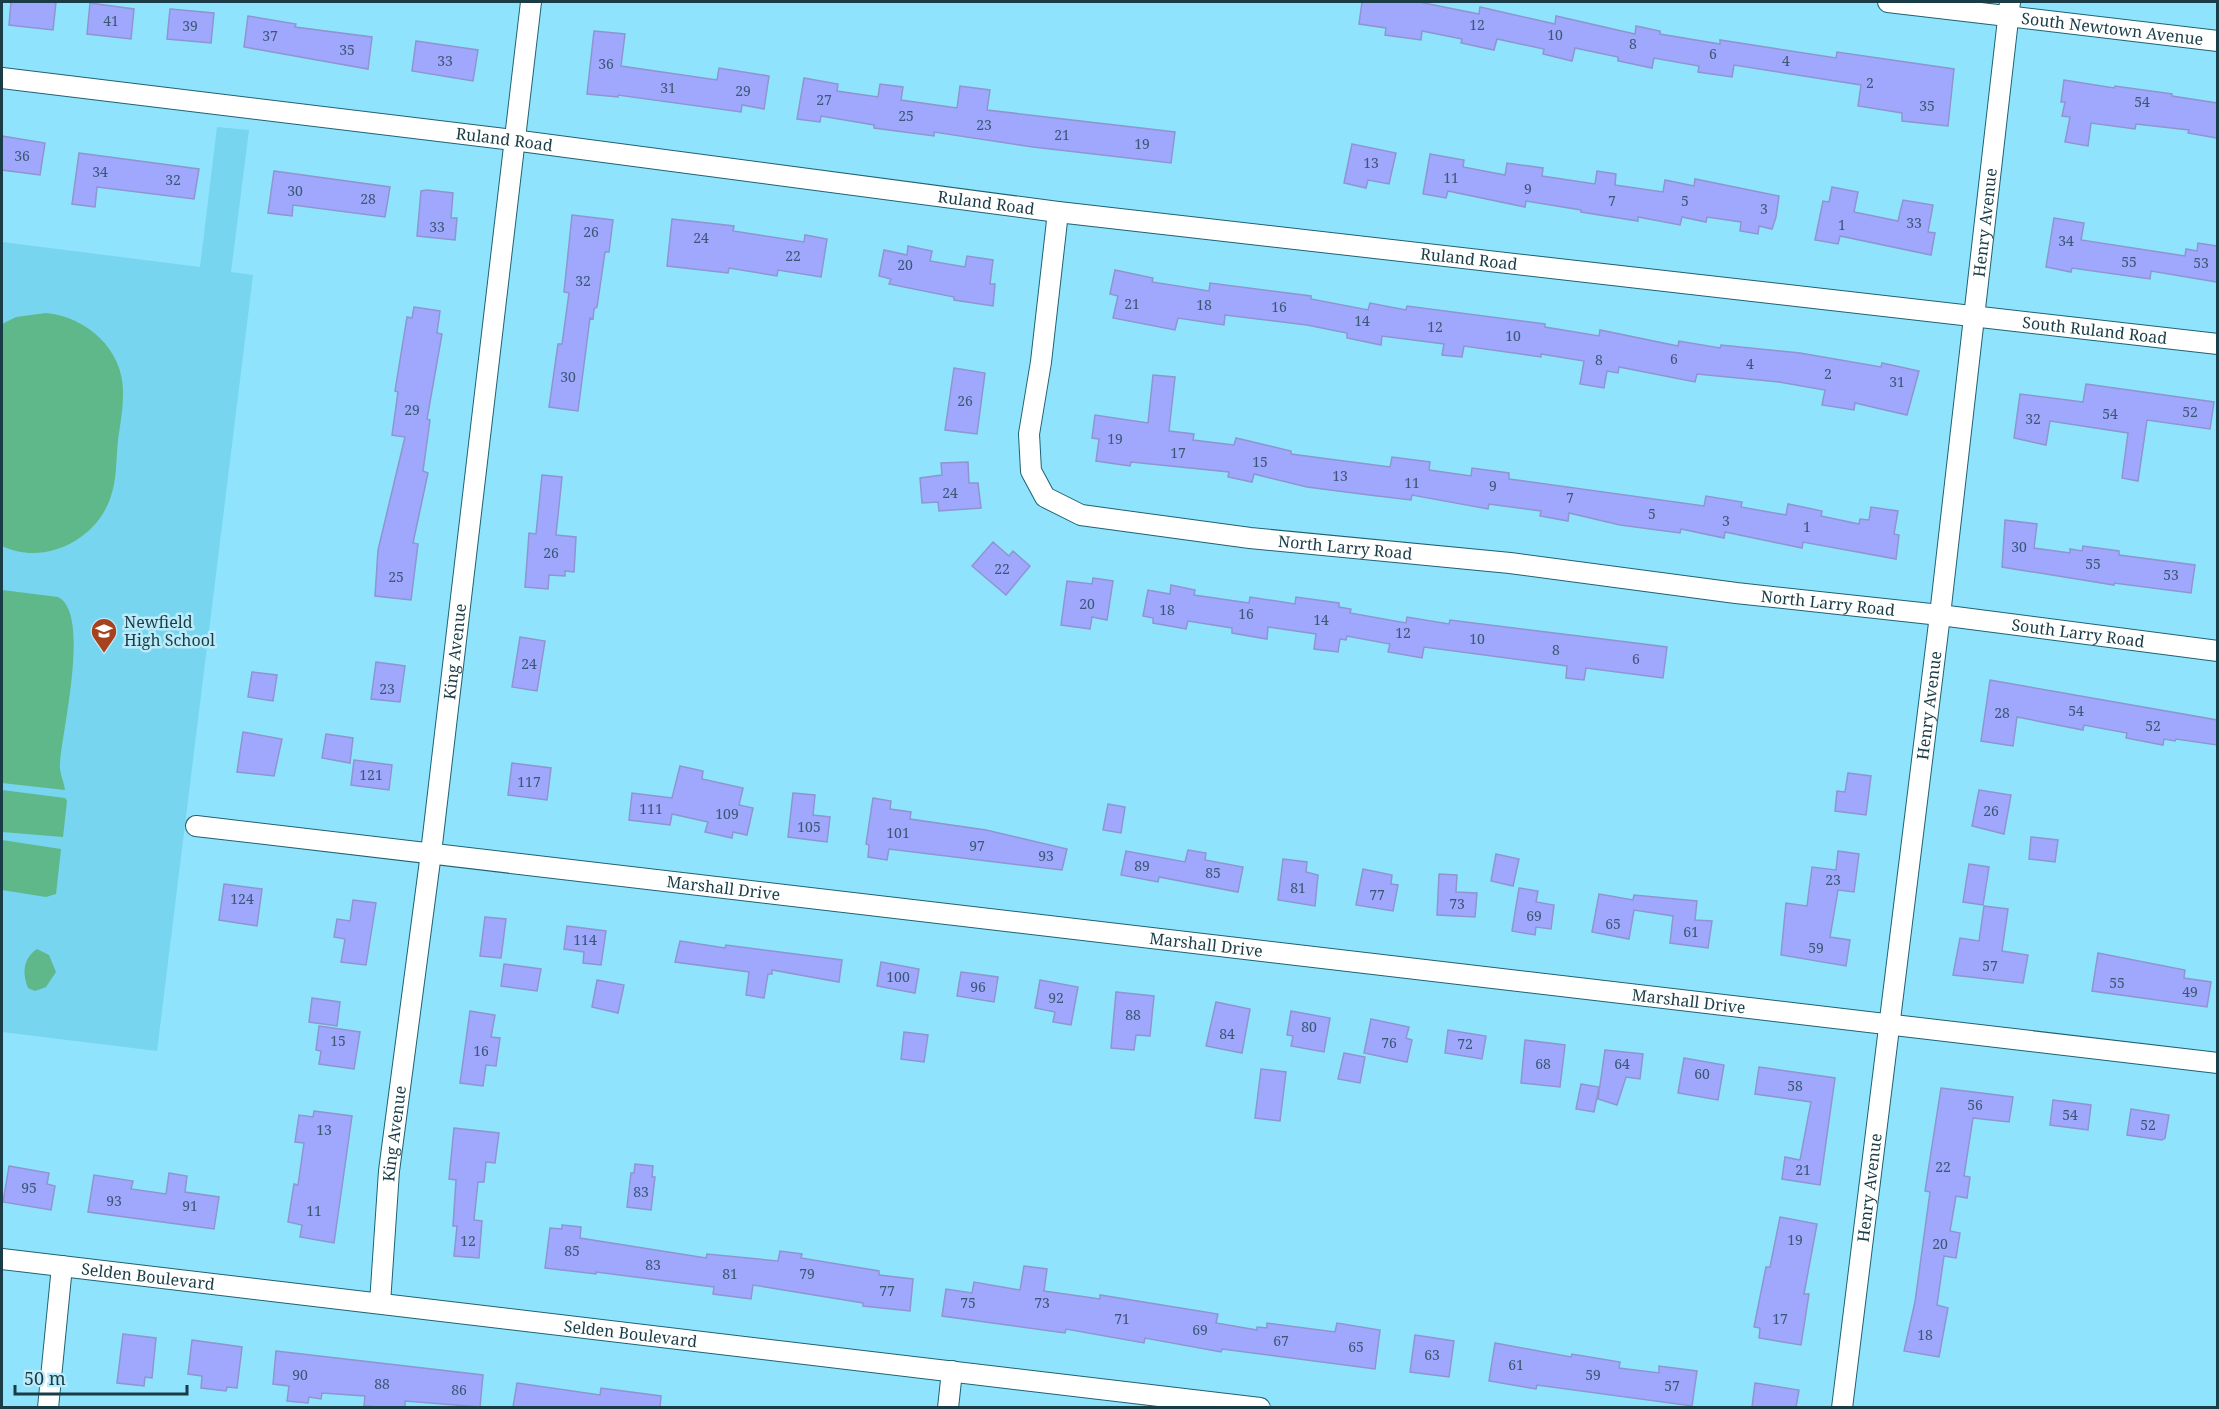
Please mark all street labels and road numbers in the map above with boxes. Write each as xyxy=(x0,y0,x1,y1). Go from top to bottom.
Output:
street label: South Newtown Avenue xyxy=(2020,7,2205,50)
street label: Ruland Road xyxy=(455,122,554,156)
street label: Henry Avenue xyxy=(1968,167,2002,278)
street label: Ruland Road xyxy=(936,185,1036,220)
street label: Ruland Road xyxy=(1419,242,1519,275)
street label: South Ruland Road xyxy=(2021,311,2169,349)
street label: North Larry Road xyxy=(1277,530,1414,565)
street label: North Larry Road xyxy=(1760,585,1896,621)
street label: King Avenue xyxy=(438,602,471,701)
street label: South Larry Road xyxy=(2010,613,2146,652)
street label: Henry Avenue xyxy=(1911,650,1946,761)
street label: Marshall Drive xyxy=(665,870,781,905)
street label: Marshall Drive xyxy=(1148,927,1264,962)
street label: Marshall Drive xyxy=(1631,983,1747,1019)
street label: King Avenue xyxy=(377,1084,411,1182)
street label: Henry Avenue xyxy=(1852,1132,1887,1243)
street label: Selden Boulevard xyxy=(80,1257,216,1295)
street label: Selden Boulevard xyxy=(563,1315,699,1352)

